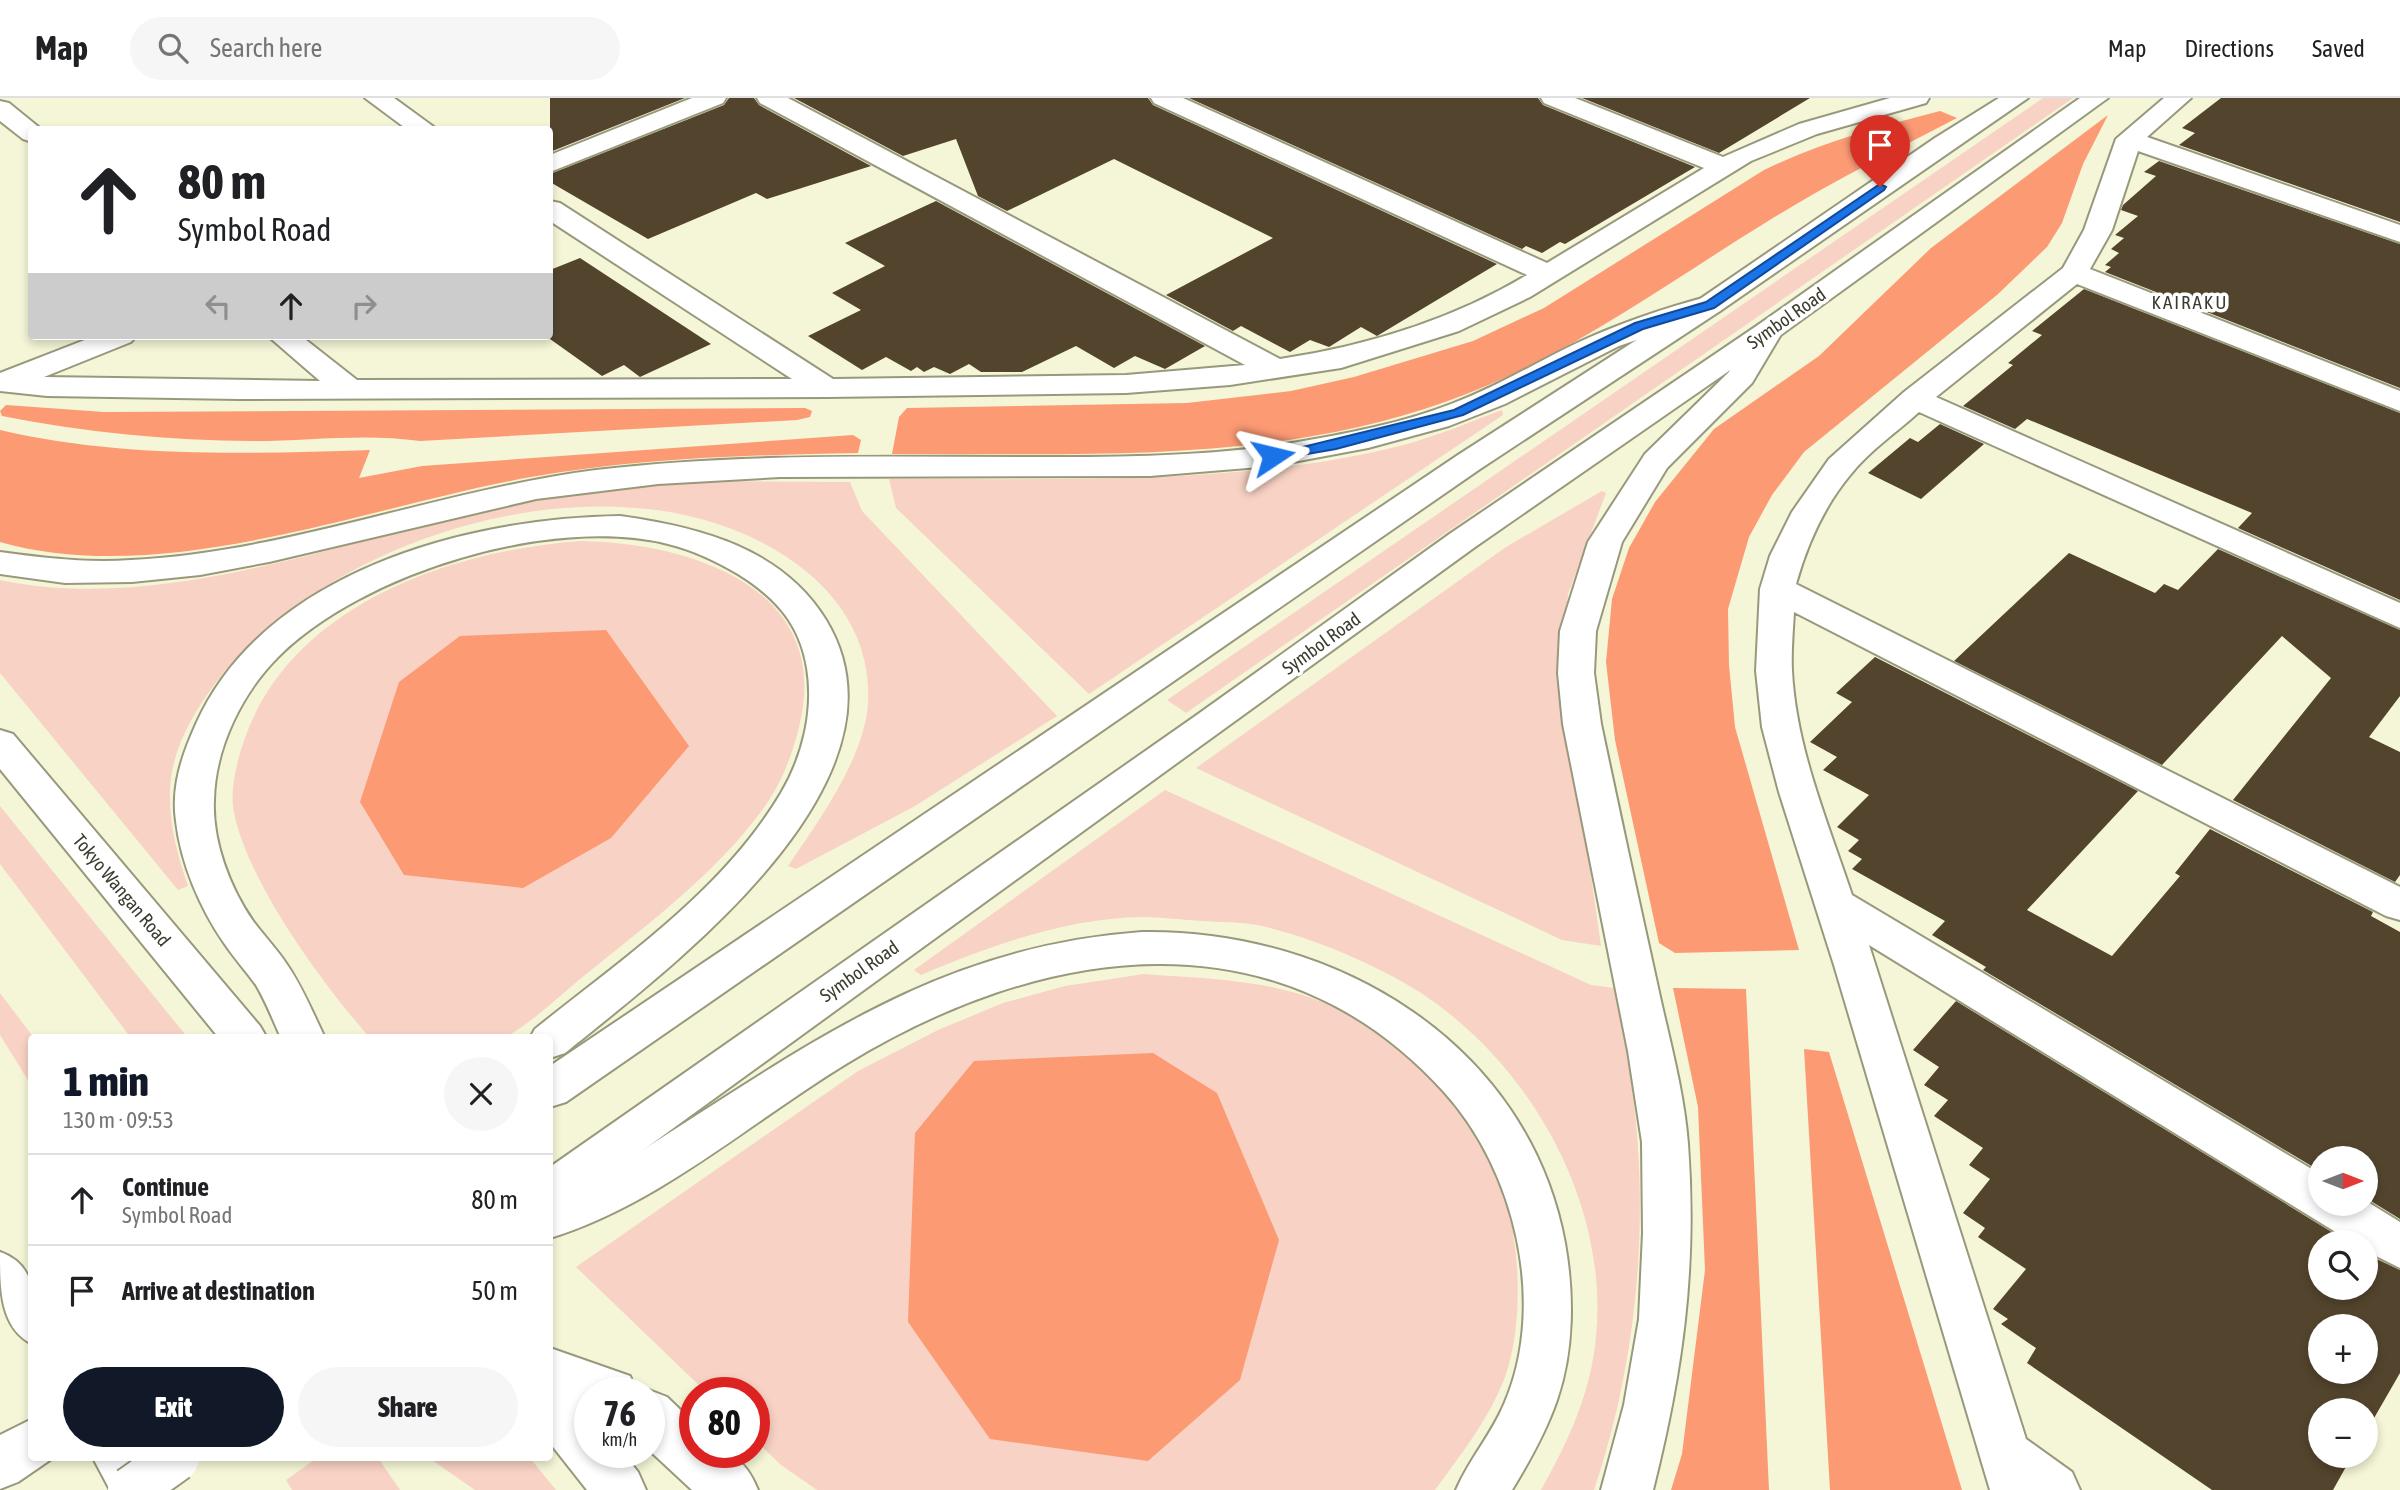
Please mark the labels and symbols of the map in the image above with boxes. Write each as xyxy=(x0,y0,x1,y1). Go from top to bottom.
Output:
pin xyxy=(1850,115,1910,187)
street label: Symbol Road xyxy=(1742,283,1830,353)
district label: KAIRAKU xyxy=(2152,291,2228,313)
position arrow xyxy=(1236,419,1310,493)
street label: Symbol Road xyxy=(1278,607,1364,679)
street label: Tokyo Wangan Road xyxy=(69,829,175,951)
street label: Symbol Road xyxy=(815,936,903,1006)
north arrow xyxy=(2308,1146,2378,1216)
speed limit sign: 80 xyxy=(679,1377,770,1468)

